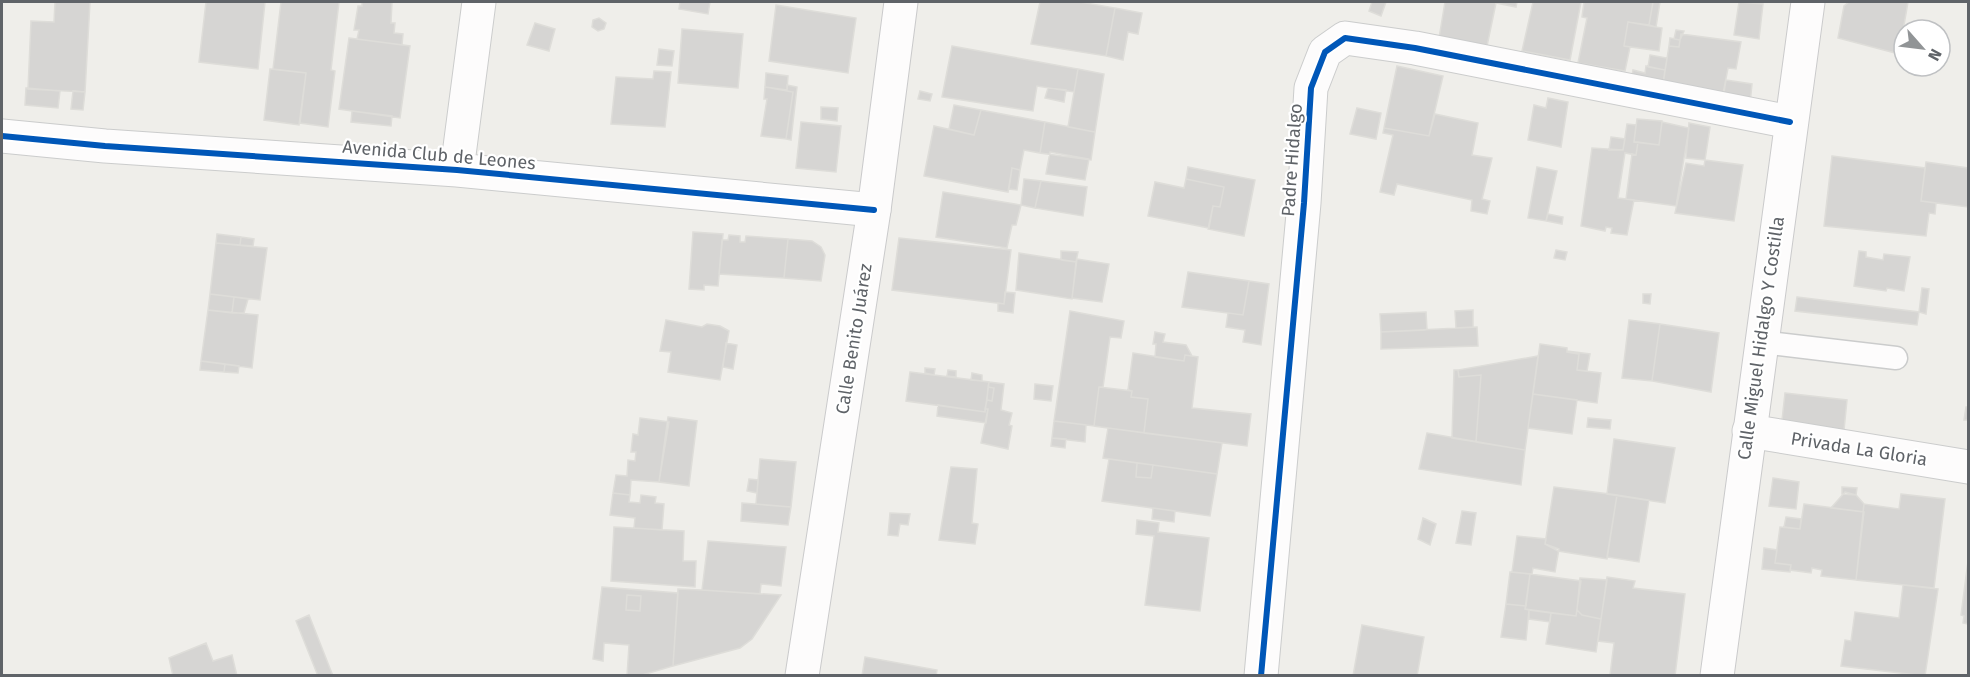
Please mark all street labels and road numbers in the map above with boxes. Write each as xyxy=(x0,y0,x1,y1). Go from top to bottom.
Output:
street label: Padre Hidalgo xyxy=(1277,103,1307,217)
street label: Avenida Club de Leones xyxy=(341,136,537,174)
street label: Calle Miguel Hidalgo Y Costilla xyxy=(1733,215,1789,461)
street label: Calle Benito Juárez xyxy=(831,262,877,416)
street label: Privada La Gloria xyxy=(1789,427,1929,471)

